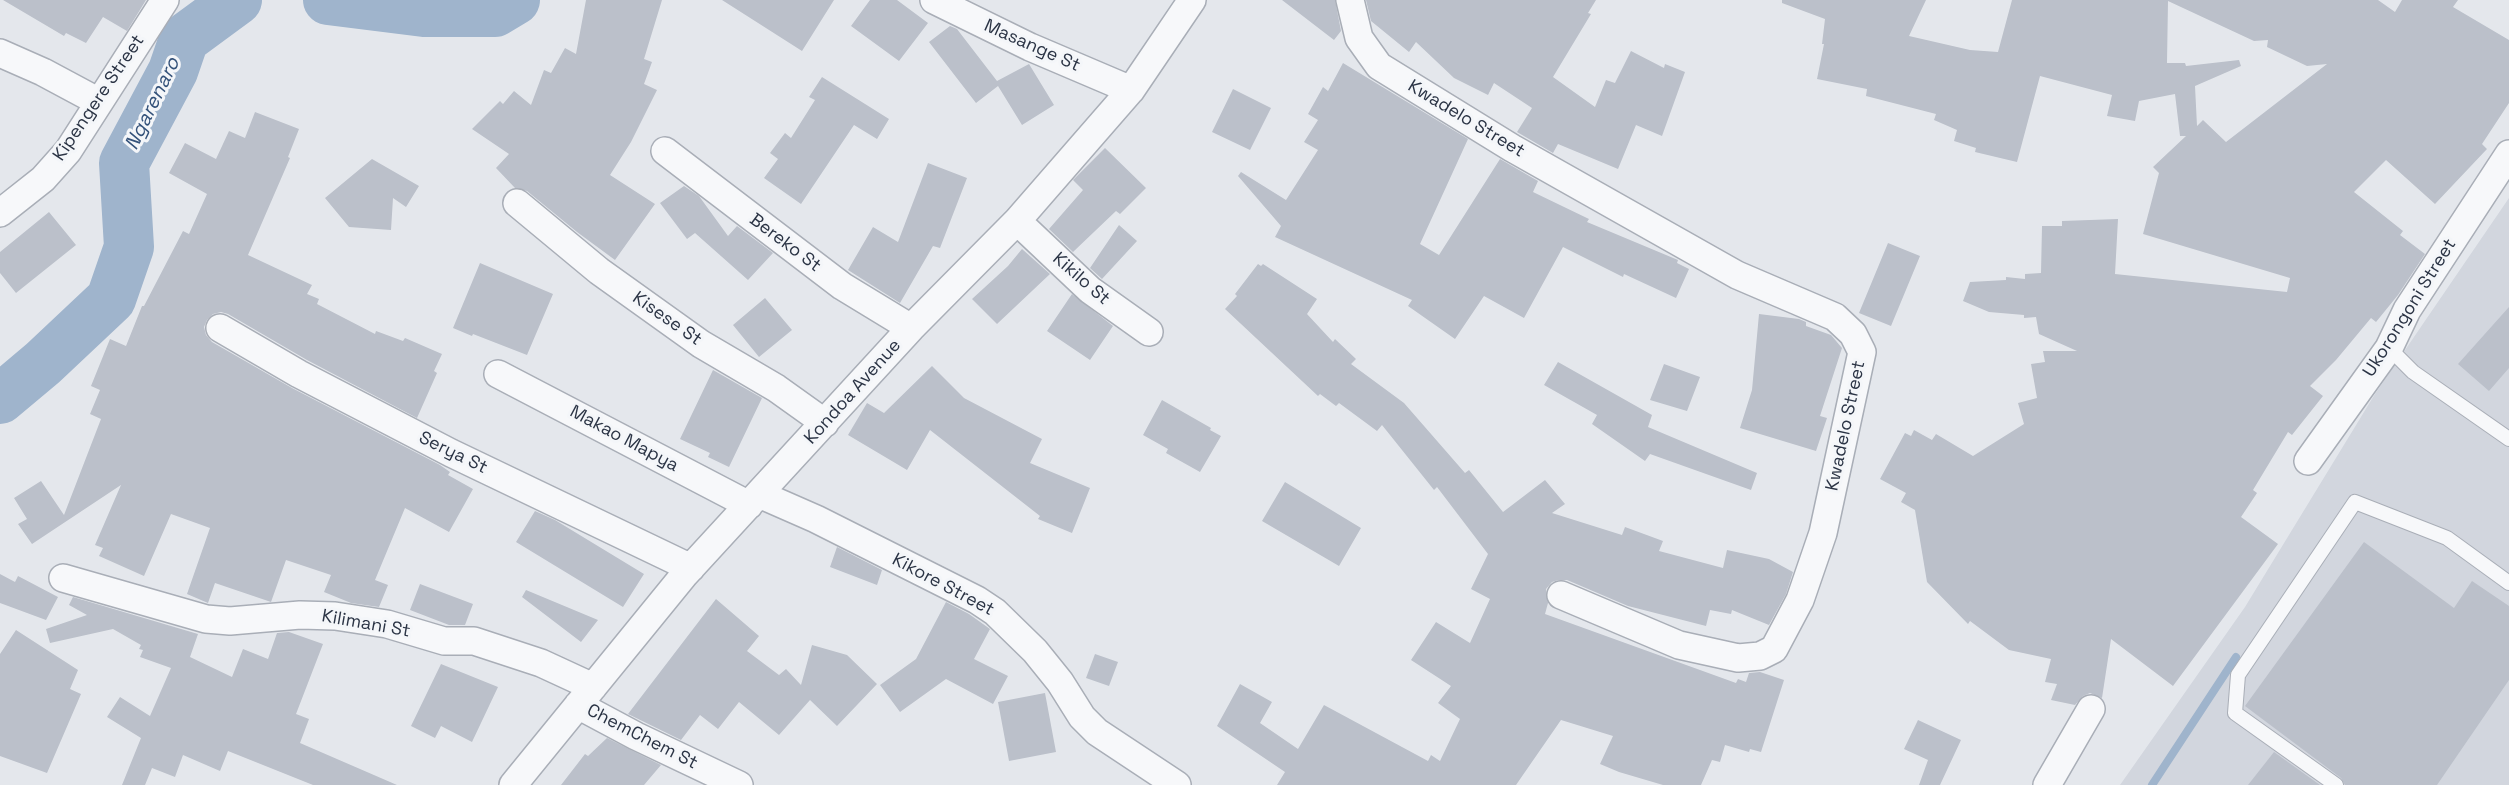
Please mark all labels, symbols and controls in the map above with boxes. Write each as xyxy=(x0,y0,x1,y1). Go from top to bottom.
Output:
street label: Masange St xyxy=(981,15,1083,77)
street label: Kipengere Street xyxy=(49,31,149,165)
water label: Ngarenaro xyxy=(120,54,186,154)
street label: Kwadelo Street xyxy=(1404,76,1528,162)
street label: Bereko St xyxy=(745,209,825,277)
street label: Ukorongoni Street xyxy=(2359,235,2461,381)
street label: Kikilo St xyxy=(1048,248,1114,310)
street label: Kisese St xyxy=(628,287,706,351)
street label: Kondoa Avenue xyxy=(800,335,906,449)
street label: Kwadelo Street xyxy=(1822,359,1870,493)
street label: Makao Mapya xyxy=(566,401,682,477)
street label: Serya St xyxy=(415,427,491,479)
street label: Kikore Street xyxy=(888,549,998,621)
street label: Kilimani St xyxy=(320,606,412,642)
street label: ChemChem St xyxy=(583,700,701,774)

